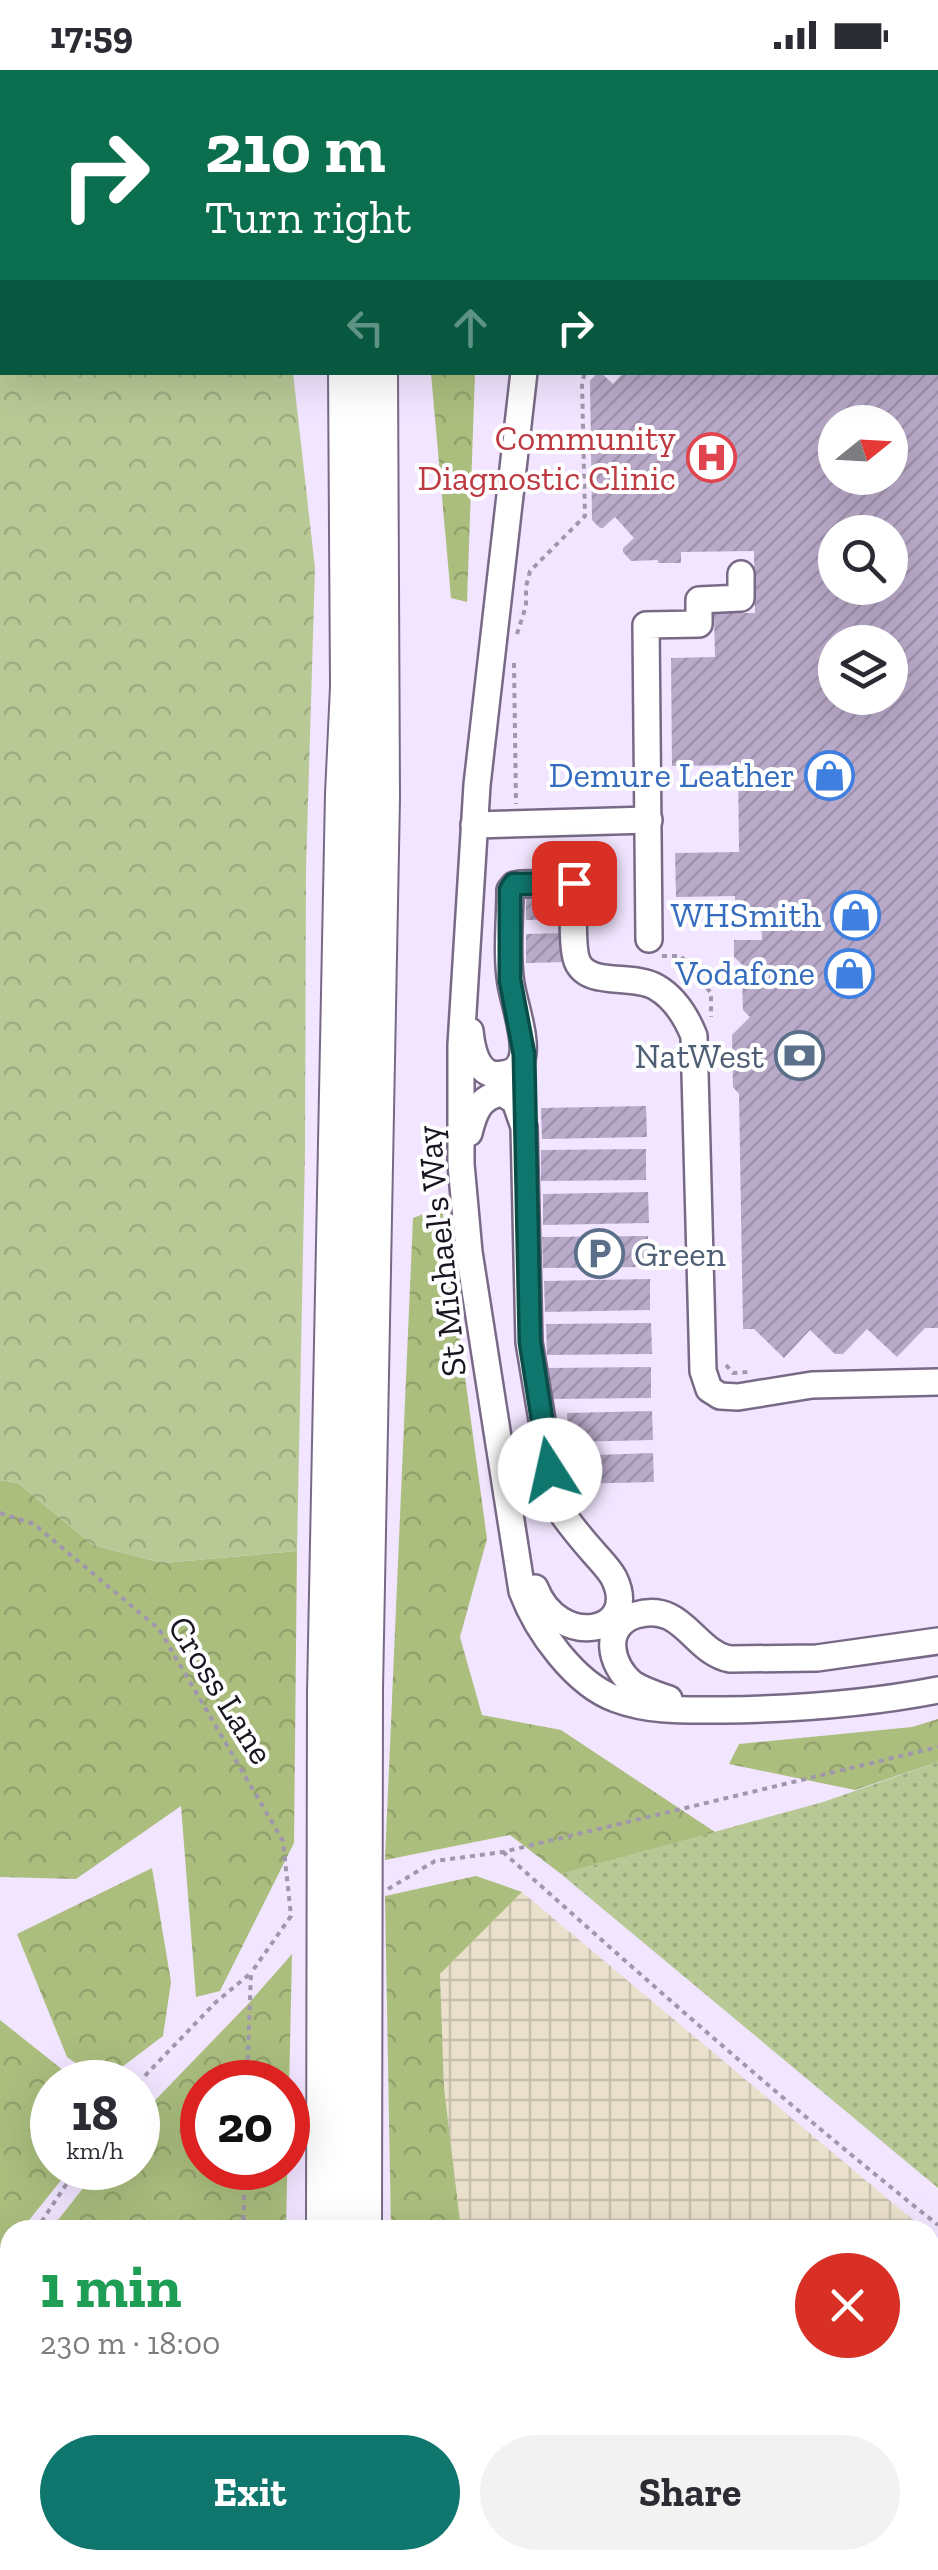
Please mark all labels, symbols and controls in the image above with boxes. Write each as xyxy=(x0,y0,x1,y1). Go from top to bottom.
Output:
text: 17:59 xyxy=(50,12,133,58)
text: 210 m xyxy=(205,106,386,190)
icon: right xyxy=(40,110,170,240)
text: Turn right xyxy=(205,191,411,245)
icon: left xyxy=(338,300,393,355)
icon: ahead xyxy=(443,300,498,355)
icon: right xyxy=(548,300,603,355)
north arrow xyxy=(818,405,908,495)
map controls xyxy=(818,405,908,715)
place label: Community Diagnostic Clinic xyxy=(417,417,676,499)
hospital icon: Community Diagnostic Clinic xyxy=(685,432,737,484)
button: search xyxy=(818,515,908,605)
button: layers xyxy=(818,625,908,715)
shop icon: Demure Leather xyxy=(804,749,856,801)
place label: Demure Leather xyxy=(549,754,795,796)
pin xyxy=(532,841,617,926)
icon: arrive xyxy=(547,856,602,911)
shop icon: WHSmith xyxy=(830,889,882,941)
place label: WHSmith xyxy=(671,894,821,936)
shop icon: Vodafone xyxy=(824,947,876,999)
place label: Vodafone xyxy=(674,952,815,994)
bank icon: NatWest xyxy=(773,1030,825,1082)
place label: NatWest xyxy=(635,1035,764,1077)
street label: St Michael's Way xyxy=(407,1123,475,1379)
parking icon: Green xyxy=(573,1228,625,1280)
place label: Green xyxy=(634,1233,726,1275)
position arrow xyxy=(498,1418,602,1522)
street label: Cross Lane xyxy=(159,1608,283,1772)
speed limit sign: 20 xyxy=(180,2060,310,2190)
text: 18 xyxy=(71,2083,119,2143)
text: km/h xyxy=(66,2135,124,2165)
text: 1 min xyxy=(40,2250,182,2322)
button: close xyxy=(795,2253,900,2358)
text: 230 m · 18:00 xyxy=(40,2324,221,2362)
button: Exit xyxy=(40,2435,460,2550)
button: Share xyxy=(480,2435,900,2550)

